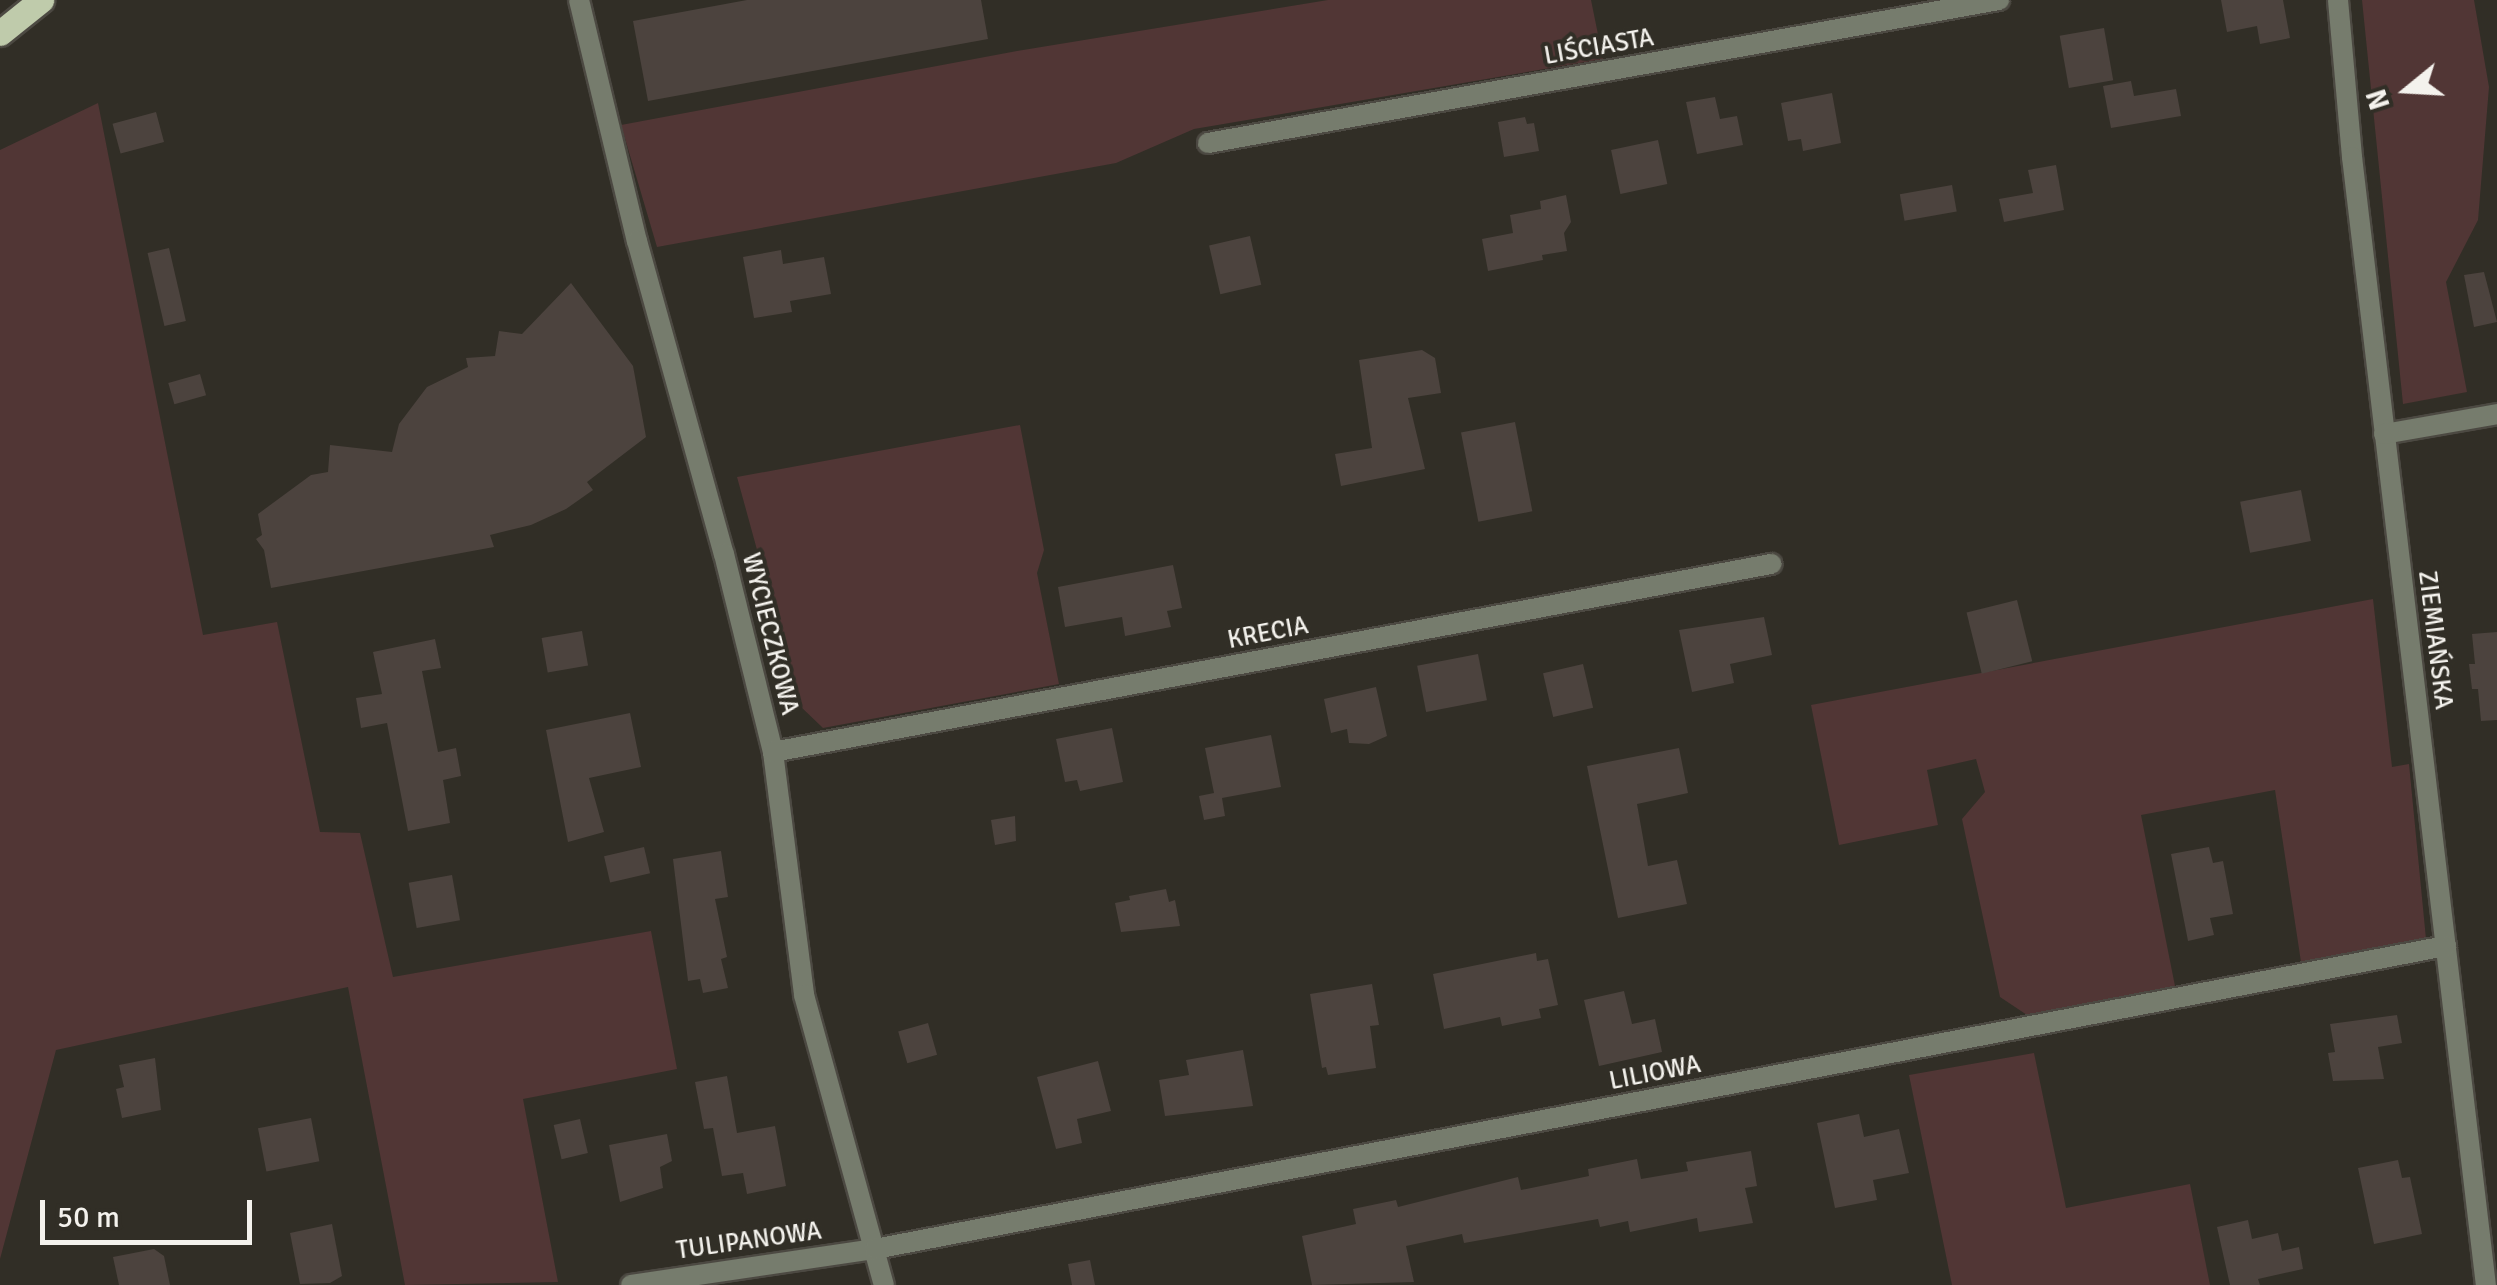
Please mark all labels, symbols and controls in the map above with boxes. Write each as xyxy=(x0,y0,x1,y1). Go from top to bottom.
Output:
street label: LIŚCIASTA xyxy=(1542,23,1656,71)
north arrow xyxy=(2357,40,2457,140)
text: N xyxy=(2359,85,2398,114)
street label: WYCIECZKOWA xyxy=(735,550,805,718)
street label: ZIEMIAŃSKA xyxy=(2412,569,2458,711)
street label: KRECIA xyxy=(1225,610,1311,656)
street label: LILIOWA xyxy=(1607,1049,1703,1097)
scale bar xyxy=(45,1180,258,1242)
text: 50 m xyxy=(57,1199,120,1236)
street label: TULIPANOWA xyxy=(674,1216,824,1266)

